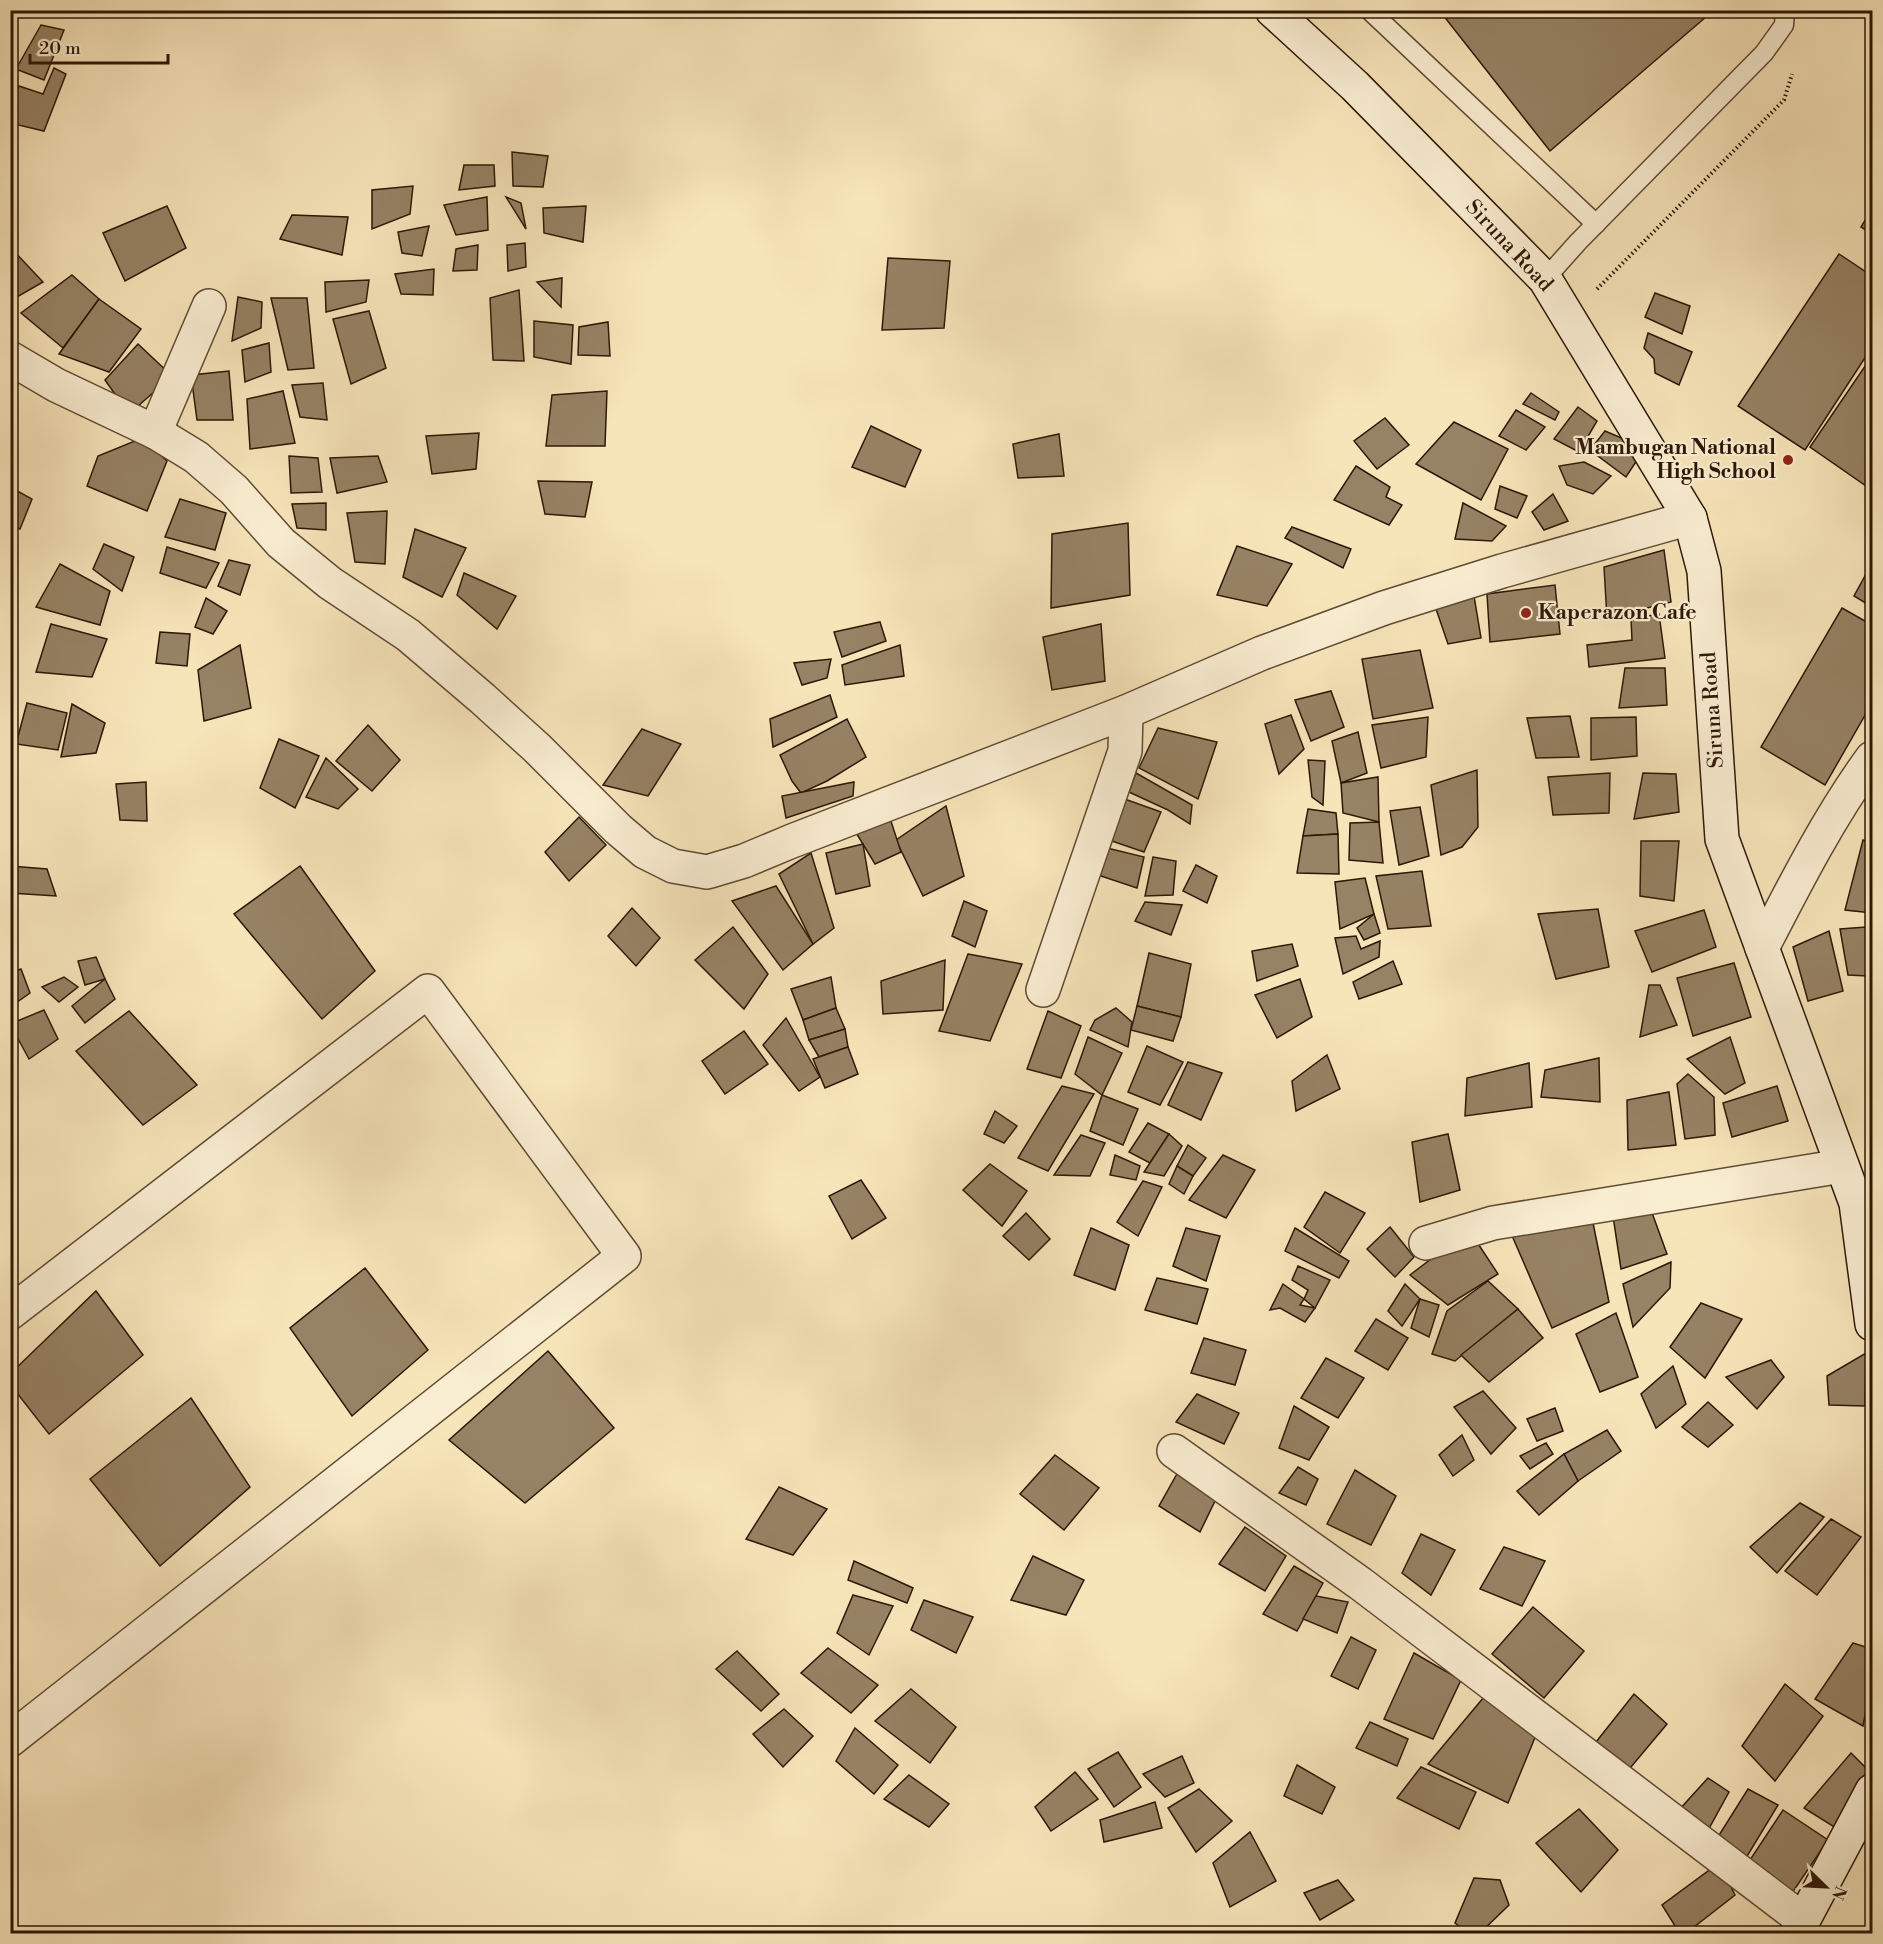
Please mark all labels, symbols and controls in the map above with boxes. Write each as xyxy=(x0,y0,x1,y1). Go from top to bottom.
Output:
scale bar xyxy=(30,27,168,65)
text: 20 m xyxy=(39,37,81,60)
street label: Siruna Road xyxy=(1460,194,1558,298)
place label: Mambugan National High School xyxy=(1575,435,1776,485)
marker: Mambugan National High School xyxy=(1781,453,1795,467)
place label: Kaperazon Cafe xyxy=(1538,600,1696,626)
marker: Kaperazon Cafe xyxy=(1519,606,1533,620)
street label: Siruna Road xyxy=(1696,651,1730,769)
north arrow xyxy=(1796,1857,1856,1917)
text: N xyxy=(1827,1883,1850,1903)

